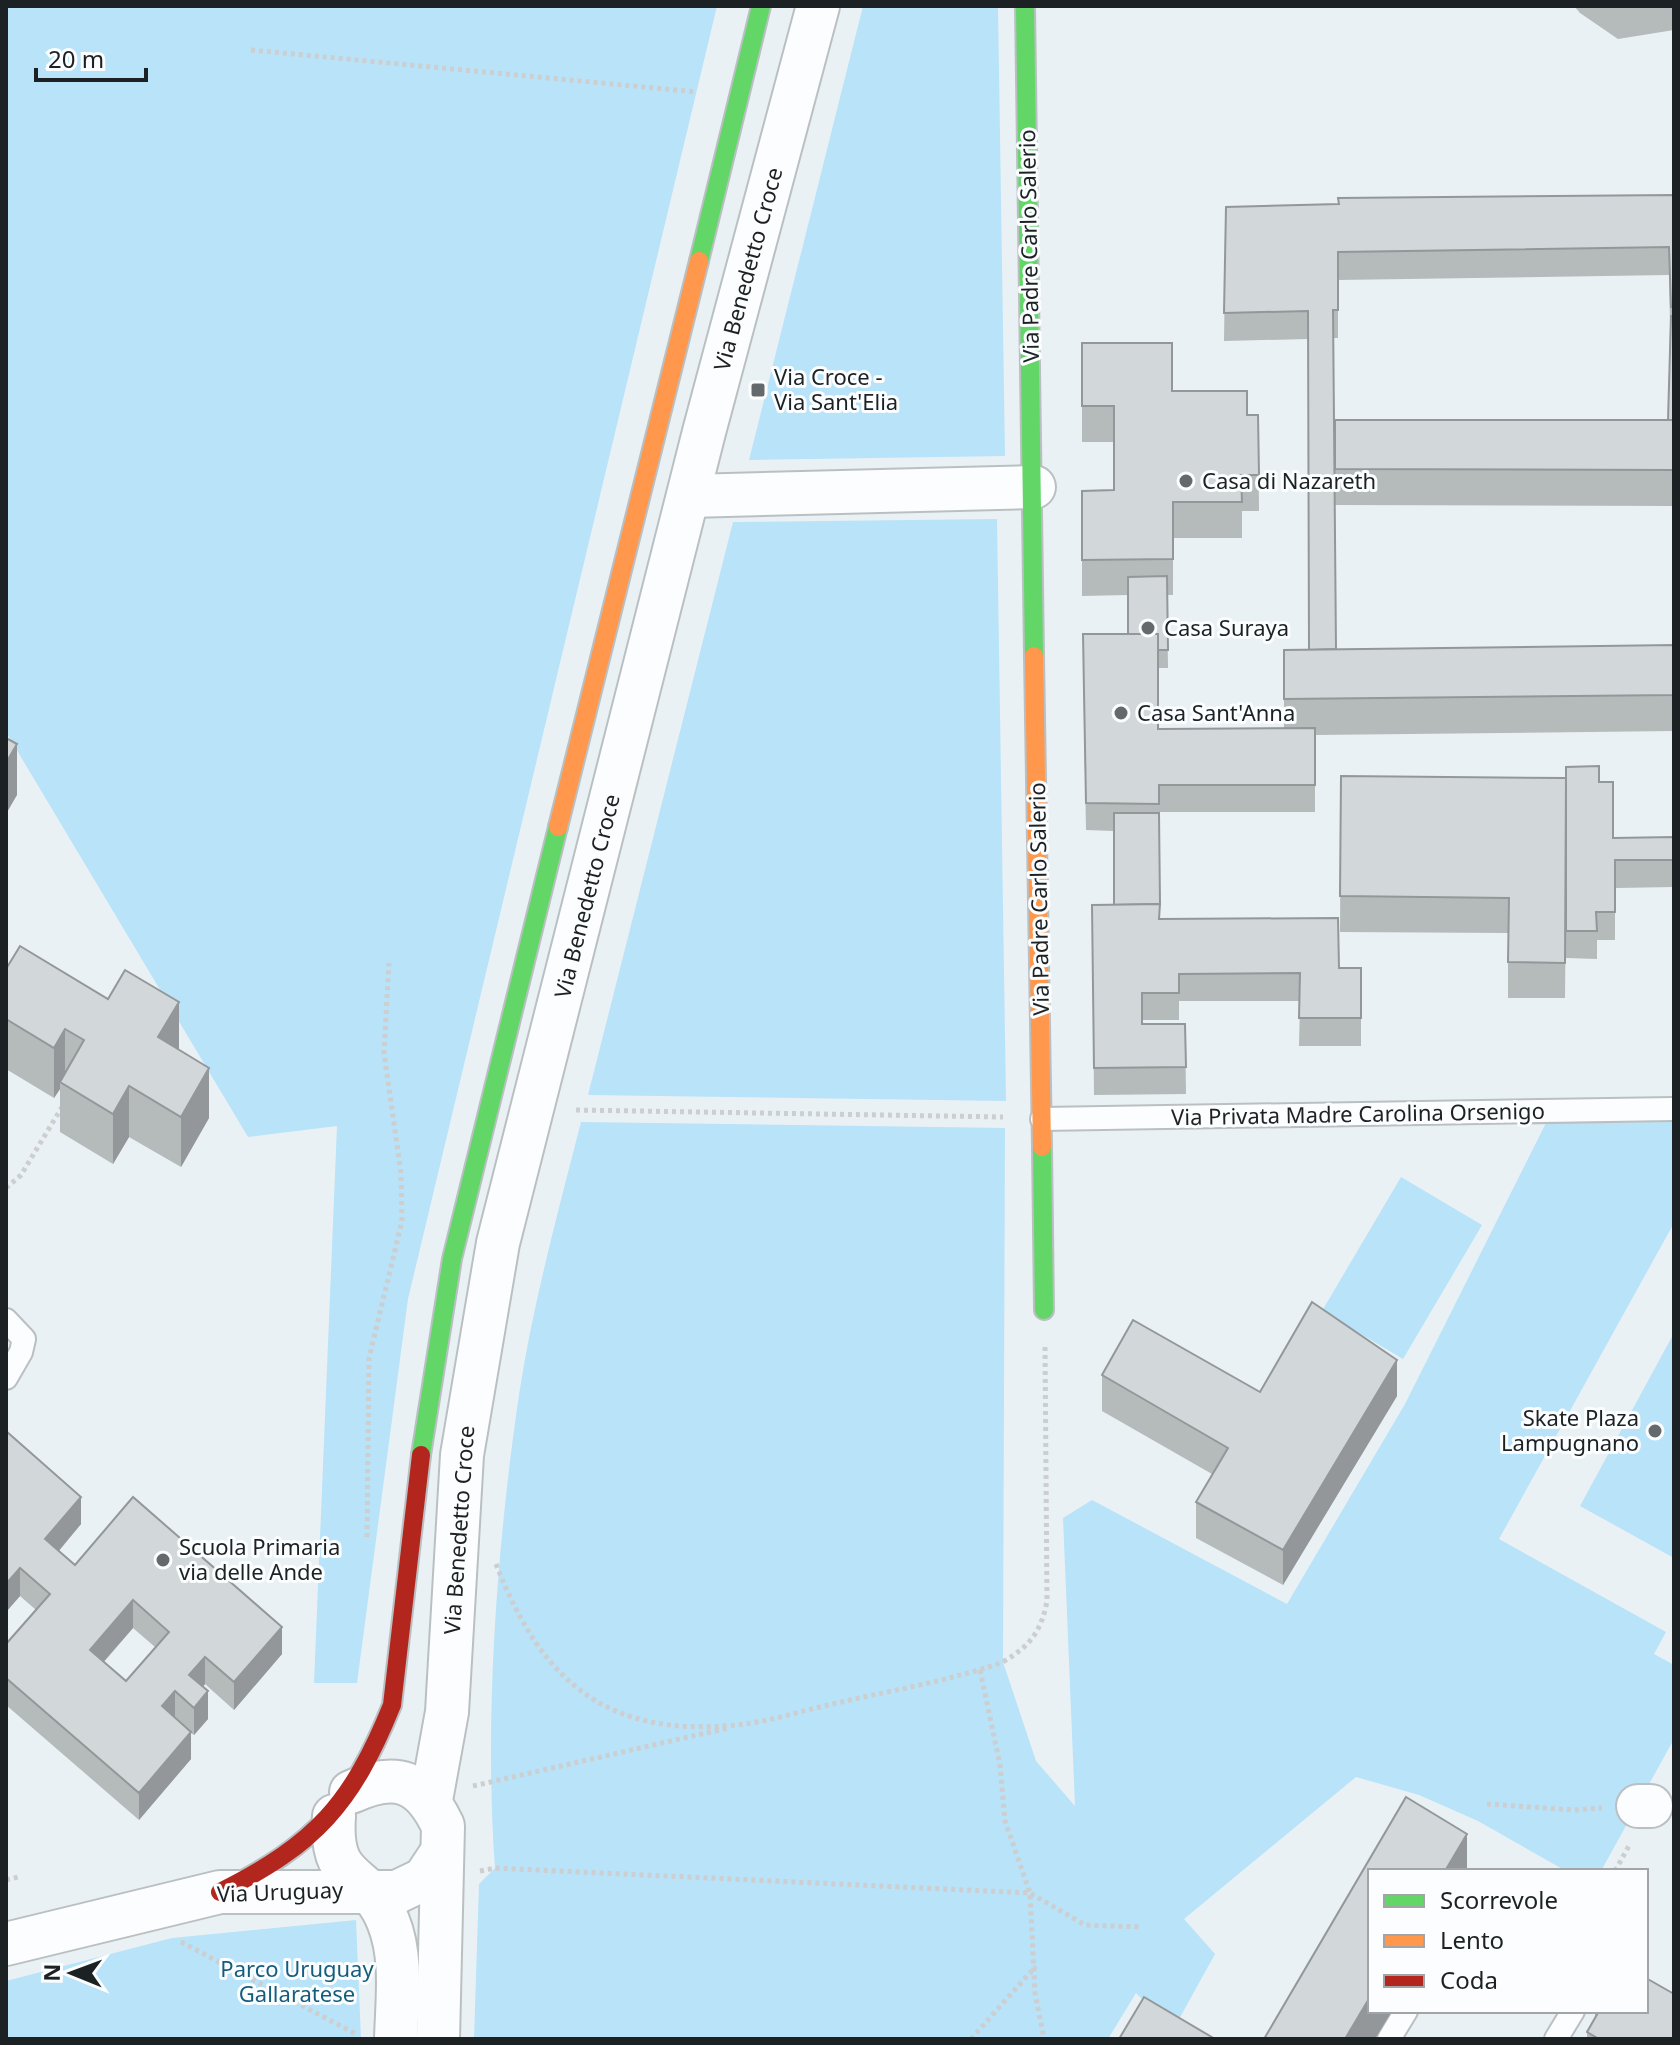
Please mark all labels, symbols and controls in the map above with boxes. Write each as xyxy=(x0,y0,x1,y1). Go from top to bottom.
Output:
scale bar xyxy=(36,32,146,82)
text: 20 m xyxy=(48,42,104,75)
street label: Via Padre Carlo Salerio xyxy=(1011,129,1045,363)
street label: Via Benedetto Croce xyxy=(705,164,789,374)
place label: Via Croce - Via Sant'Elia xyxy=(774,361,898,416)
marker: Via Croce - Via Sant'Elia xyxy=(749,381,767,399)
place label: Casa di Nazareth xyxy=(1202,465,1376,495)
marker: Casa di Nazareth xyxy=(1177,472,1195,490)
place label: Casa Suraya xyxy=(1164,612,1289,642)
marker: Casa Suraya xyxy=(1139,619,1157,637)
place label: Casa Sant'Anna xyxy=(1137,697,1295,727)
marker: Casa Sant'Anna xyxy=(1112,704,1130,722)
street label: Via Padre Carlo Salerio xyxy=(1021,782,1055,1016)
street label: Via Benedetto Croce xyxy=(546,791,626,1001)
street label: Via Privata Madre Carolina Orsenigo xyxy=(1171,1095,1545,1131)
place label: Skate Plaza Lampugnano xyxy=(1501,1402,1639,1457)
marker: Skate Plaza Lampugnano xyxy=(1646,1422,1664,1440)
street label: Via Benedetto Croce xyxy=(436,1424,480,1635)
place label: Scuola Primaria via delle Ande xyxy=(179,1531,340,1586)
marker: Scuola Primaria via delle Ande xyxy=(154,1551,172,1569)
legend xyxy=(1368,1869,1648,2013)
street label: Via Uruguay xyxy=(216,1874,344,1908)
text: Scorrevole xyxy=(1440,1883,1558,1916)
text: Lento xyxy=(1440,1923,1504,1956)
north arrow xyxy=(32,1933,112,2013)
park label: Parco Uruguay Gallaratese xyxy=(220,1953,374,2008)
text: N xyxy=(36,1963,66,1982)
text: Coda xyxy=(1440,1963,1498,1996)

